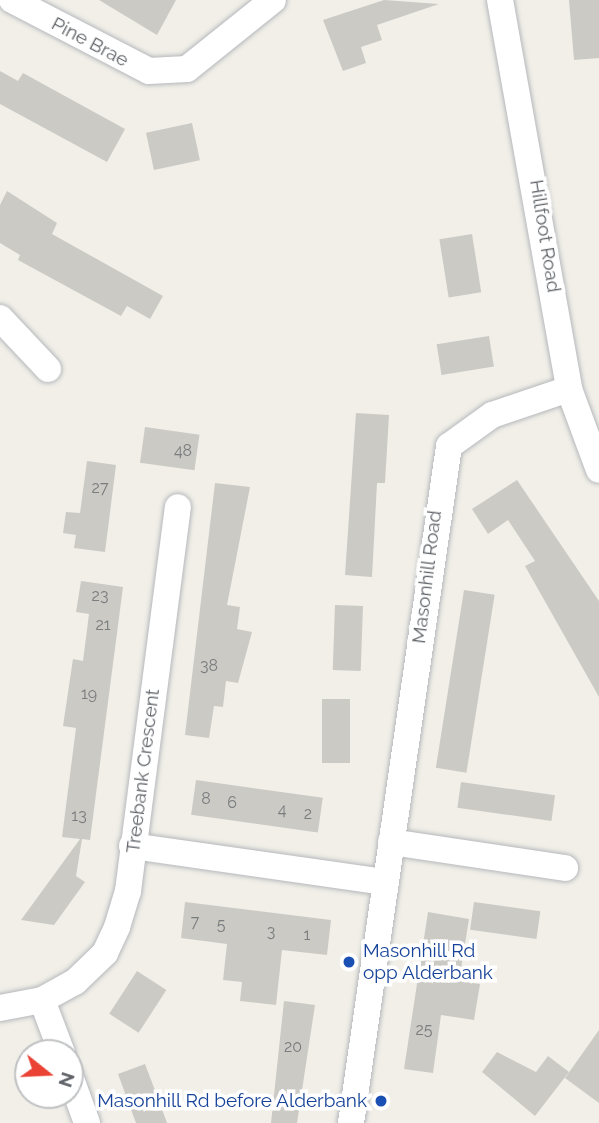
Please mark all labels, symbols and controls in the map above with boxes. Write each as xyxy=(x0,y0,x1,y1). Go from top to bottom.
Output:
street label: Pine Brae xyxy=(48,12,132,72)
street label: Hillfoot Road xyxy=(525,178,565,294)
house number: 48 xyxy=(174,441,192,461)
house number: 27 xyxy=(92,478,108,498)
street label: Masonhill Road xyxy=(407,509,447,645)
house number: 23 xyxy=(92,586,108,606)
house number: 21 xyxy=(95,615,111,635)
house number: 38 xyxy=(200,656,218,676)
house number: 19 xyxy=(81,684,97,704)
street label: Treebank Crescent xyxy=(122,688,164,854)
house number: 8 xyxy=(201,789,211,809)
house number: 6 xyxy=(227,793,237,813)
house number: 4 xyxy=(278,800,286,820)
house number: 2 xyxy=(304,804,312,824)
house number: 13 xyxy=(71,806,87,826)
house number: 7 xyxy=(191,912,199,932)
house number: 5 xyxy=(217,915,225,935)
house number: 3 xyxy=(267,922,275,942)
house number: 1 xyxy=(304,925,310,945)
place label: Masonhill Rd opp Alderbank xyxy=(363,940,493,984)
marker: Masonhill Rd opp Alderbank xyxy=(341,954,357,970)
house number: 25 xyxy=(415,1020,433,1040)
house number: 20 xyxy=(284,1037,302,1057)
north arrow xyxy=(14,1039,84,1109)
text: N xyxy=(54,1070,80,1090)
place label: Masonhill Rd before Alderbank xyxy=(96,1090,367,1112)
marker: Masonhill Rd before Alderbank xyxy=(373,1093,389,1109)

